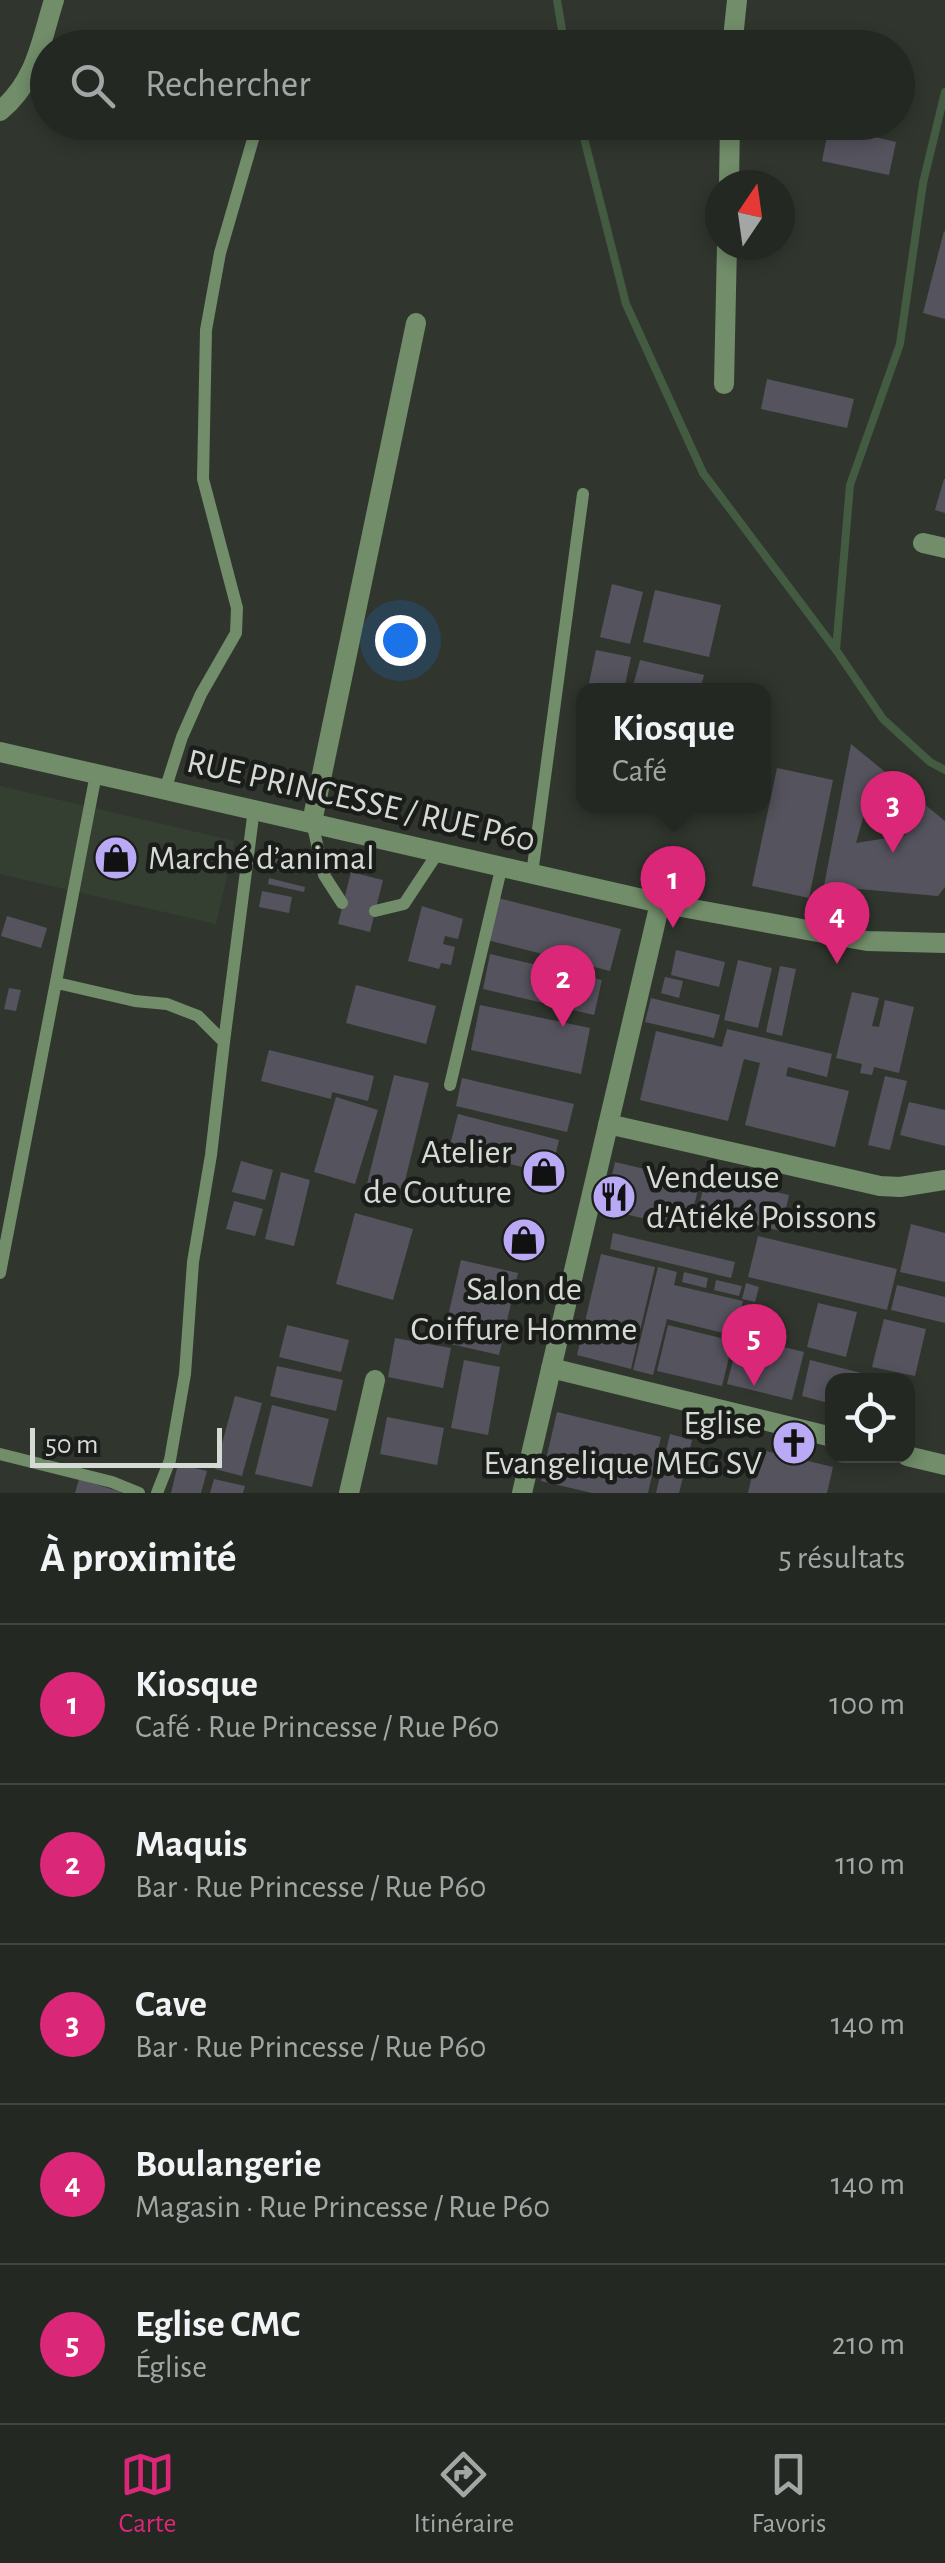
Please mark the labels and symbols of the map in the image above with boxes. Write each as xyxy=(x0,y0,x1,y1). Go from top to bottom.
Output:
north arrow xyxy=(705,170,795,260)
your location xyxy=(375,615,426,666)
street label: RUE PRINCESSE / RUE P60 xyxy=(183,744,539,858)
pin: 3 xyxy=(860,770,926,853)
shop icon: Marché d’animal xyxy=(93,835,139,881)
place label: Marché d’animal xyxy=(148,841,375,876)
pin: 1 xyxy=(640,846,706,928)
pin: 4 xyxy=(804,882,870,964)
pin: 2 xyxy=(530,944,596,1027)
place label: Atelier de Couture xyxy=(363,1135,513,1210)
shop icon: Atelier de Couture xyxy=(521,1149,567,1195)
place label: Vendeuse d'Atiéké Poissons xyxy=(646,1160,877,1235)
restaurant icon: Vendeuse d'Atiéké Poissons xyxy=(591,1174,637,1220)
shop icon: Salon de Coiffure Homme xyxy=(501,1217,547,1263)
place label: Salon de Coiffure Homme xyxy=(411,1272,637,1347)
pin: 5 xyxy=(722,1304,786,1386)
place label: Eglise Evangelique MEG SV xyxy=(483,1406,762,1481)
church icon: Eglise Evangelique MEG SV xyxy=(771,1420,817,1466)
scale bar xyxy=(30,1423,222,1468)

